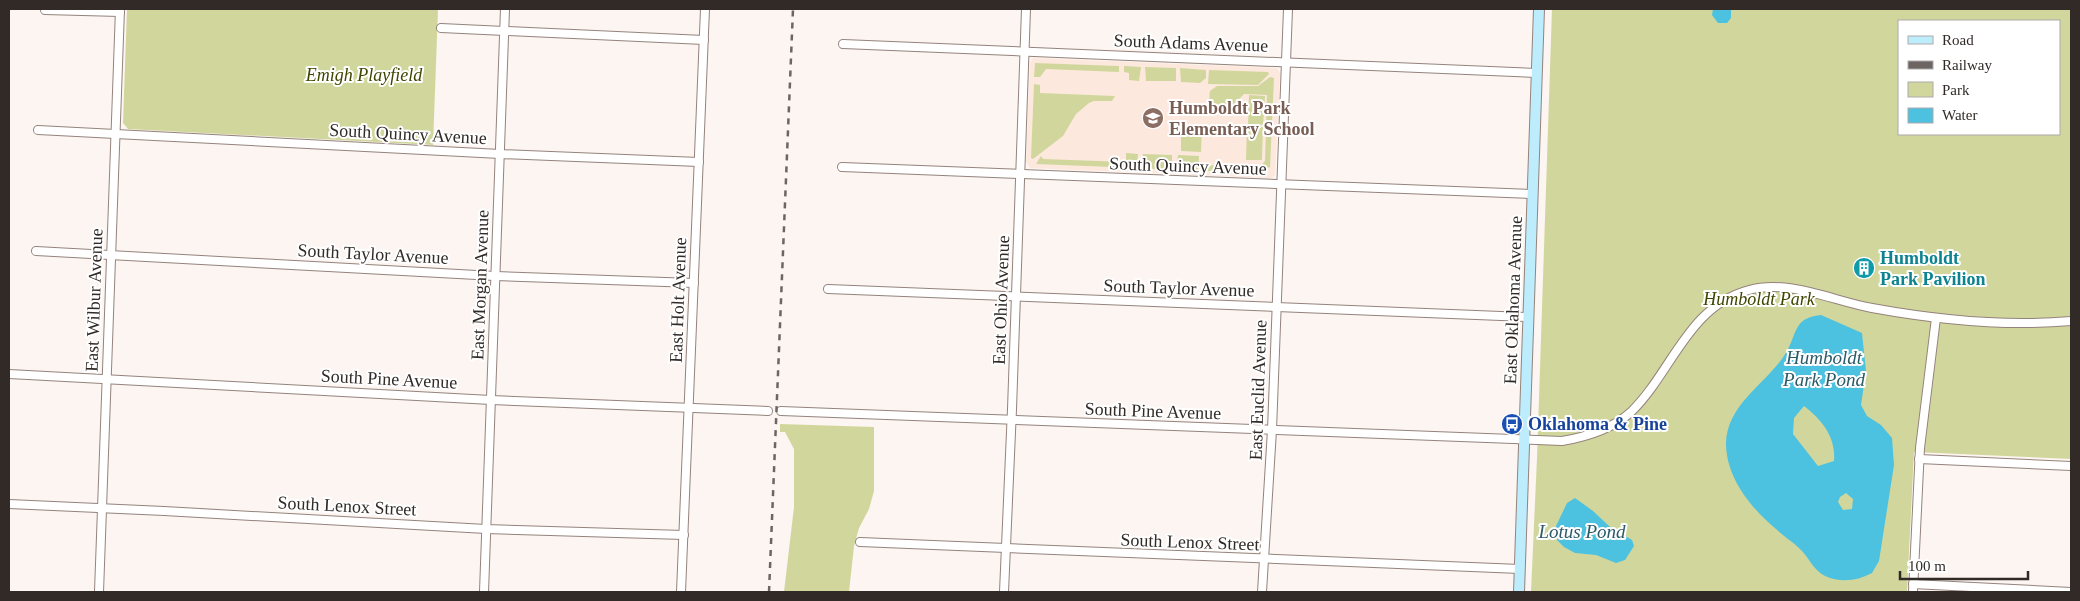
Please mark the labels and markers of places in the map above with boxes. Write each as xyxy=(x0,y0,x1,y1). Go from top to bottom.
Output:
place label: Humboldt Park Elementary School xyxy=(1169,98,1315,139)
school or university icon: Humboldt Park Elementary School xyxy=(1141,106,1165,130)
place label: Humboldt Park Pavilion xyxy=(1880,248,1986,289)
building icon: Humboldt Park Pavilion xyxy=(1852,256,1876,280)
bus stop icon: Oklahoma & Pine xyxy=(1500,412,1524,436)
place label: Oklahoma & Pine xyxy=(1528,414,1667,434)

